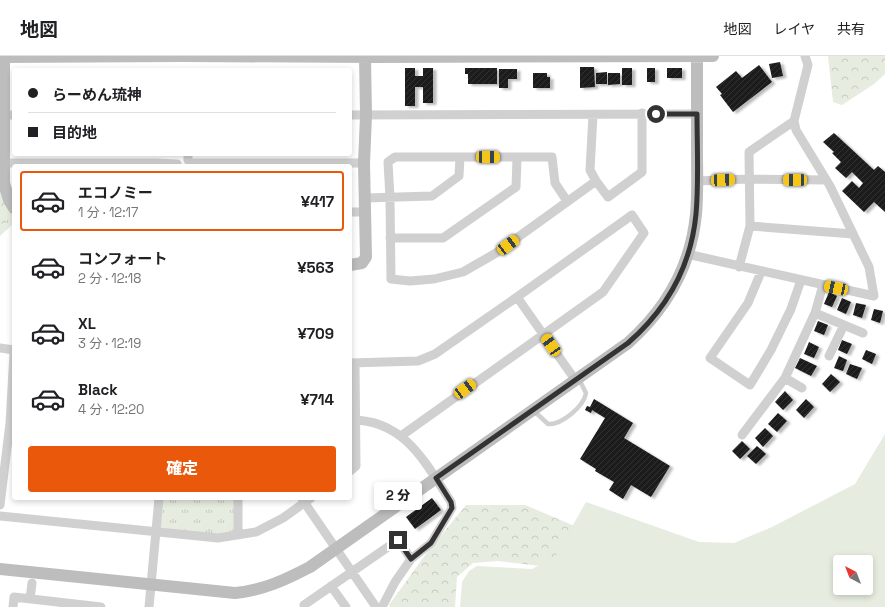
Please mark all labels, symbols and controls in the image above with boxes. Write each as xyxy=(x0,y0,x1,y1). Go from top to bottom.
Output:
text: 地図 xyxy=(20,17,58,42)
text: 地図 xyxy=(723,20,751,38)
text: レイヤ xyxy=(773,20,815,38)
text: 共有 xyxy=(837,20,865,38)
text: らーめん琉神 xyxy=(52,85,142,104)
route start xyxy=(647,105,665,123)
text: 目的地 xyxy=(52,123,97,142)
car xyxy=(476,151,500,163)
car xyxy=(711,174,735,186)
car xyxy=(783,174,807,186)
icon: car xyxy=(30,183,66,219)
text: エコノミー xyxy=(78,183,153,202)
text: ¥417 xyxy=(301,192,334,211)
text: 1 分 · 12:17 xyxy=(78,204,138,221)
car xyxy=(495,233,521,257)
icon: car xyxy=(30,249,66,285)
text: コンフォート xyxy=(78,249,168,268)
text: ¥563 xyxy=(297,258,334,277)
text: 2 分 · 12:18 xyxy=(78,270,141,287)
car xyxy=(823,280,849,296)
text: XL xyxy=(78,314,96,333)
icon: car xyxy=(30,315,66,351)
text: ¥709 xyxy=(297,324,334,343)
car xyxy=(539,332,563,358)
text: 3 分 · 12:19 xyxy=(78,335,141,352)
car xyxy=(452,377,478,401)
text: Black xyxy=(78,380,118,399)
icon: car xyxy=(30,381,66,417)
text: ¥714 xyxy=(300,390,334,409)
text: 4 分 · 12:20 xyxy=(78,401,144,418)
button: 確定 xyxy=(28,446,336,492)
callout: 2 分 xyxy=(374,482,422,510)
text: 2 分 xyxy=(386,487,410,504)
route end xyxy=(389,531,407,549)
north arrow xyxy=(833,555,873,595)
map controls xyxy=(833,555,873,595)

